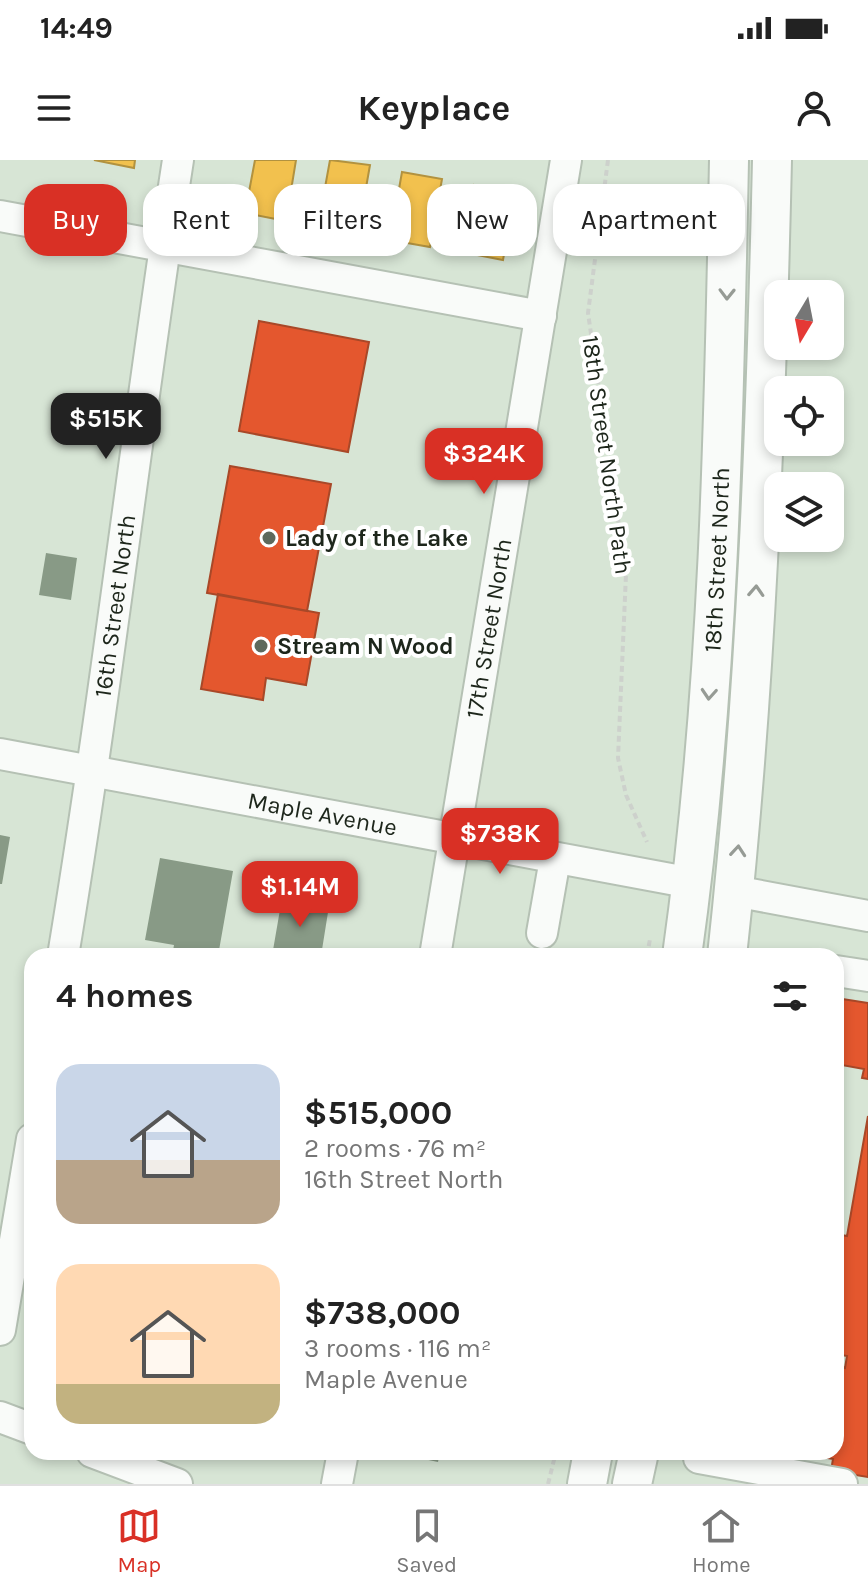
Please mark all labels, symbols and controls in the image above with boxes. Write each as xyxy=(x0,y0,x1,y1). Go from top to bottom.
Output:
text: 14:49 xyxy=(40,10,113,46)
icon: menu xyxy=(32,86,76,130)
icon: person xyxy=(792,86,836,130)
text: Keyplace xyxy=(358,87,510,129)
chip: Buy xyxy=(24,184,127,256)
chip: Rent xyxy=(143,184,258,256)
chip: Filters xyxy=(274,184,411,256)
chip: New xyxy=(427,184,537,256)
chip: Apartment xyxy=(553,184,745,256)
north arrow xyxy=(764,280,844,360)
map controls xyxy=(764,280,844,552)
one-way arrow xyxy=(718,288,735,301)
street label: 18th Street North Path xyxy=(576,334,638,576)
button: locate xyxy=(764,376,844,456)
pin: $515K xyxy=(50,393,162,461)
text: $515K xyxy=(69,403,143,434)
pin: $324K xyxy=(428,428,540,496)
text: $324K xyxy=(443,438,525,469)
street label: 18th Street North xyxy=(698,467,735,653)
button: layers xyxy=(764,472,844,552)
street label: 16th Street North xyxy=(88,513,141,699)
place label: Lady of the Lake xyxy=(285,524,468,552)
marker: Lady of the Lake xyxy=(260,529,278,547)
street label: 17th Street North xyxy=(460,536,517,720)
one-way arrow xyxy=(747,584,764,597)
place label: Stream N Wood xyxy=(277,632,454,660)
marker: Stream N Wood xyxy=(252,637,270,655)
one-way arrow xyxy=(701,688,718,701)
street label: Maple Avenue xyxy=(245,786,399,842)
pin: $738K xyxy=(444,808,556,876)
text: $738K xyxy=(460,818,540,849)
one-way arrow xyxy=(729,844,746,857)
pin: $1.14M xyxy=(235,861,365,929)
text: $1.14M xyxy=(260,871,340,902)
icon: filters xyxy=(768,974,812,1018)
text: 4 homes xyxy=(56,976,193,1016)
text: $515,000 xyxy=(304,1093,452,1133)
icon: home xyxy=(120,1096,216,1192)
text: 2 rooms · 76 m² xyxy=(304,1133,486,1164)
text: 16th Street North xyxy=(304,1164,504,1195)
text: $738,000 xyxy=(304,1293,461,1333)
icon: home xyxy=(120,1296,216,1392)
text: 3 rooms · 116 m² xyxy=(304,1333,491,1364)
text: Maple Avenue xyxy=(304,1364,468,1395)
tab: Map xyxy=(117,1504,161,1578)
tab: Saved xyxy=(396,1504,457,1578)
tab: Home xyxy=(692,1504,751,1578)

